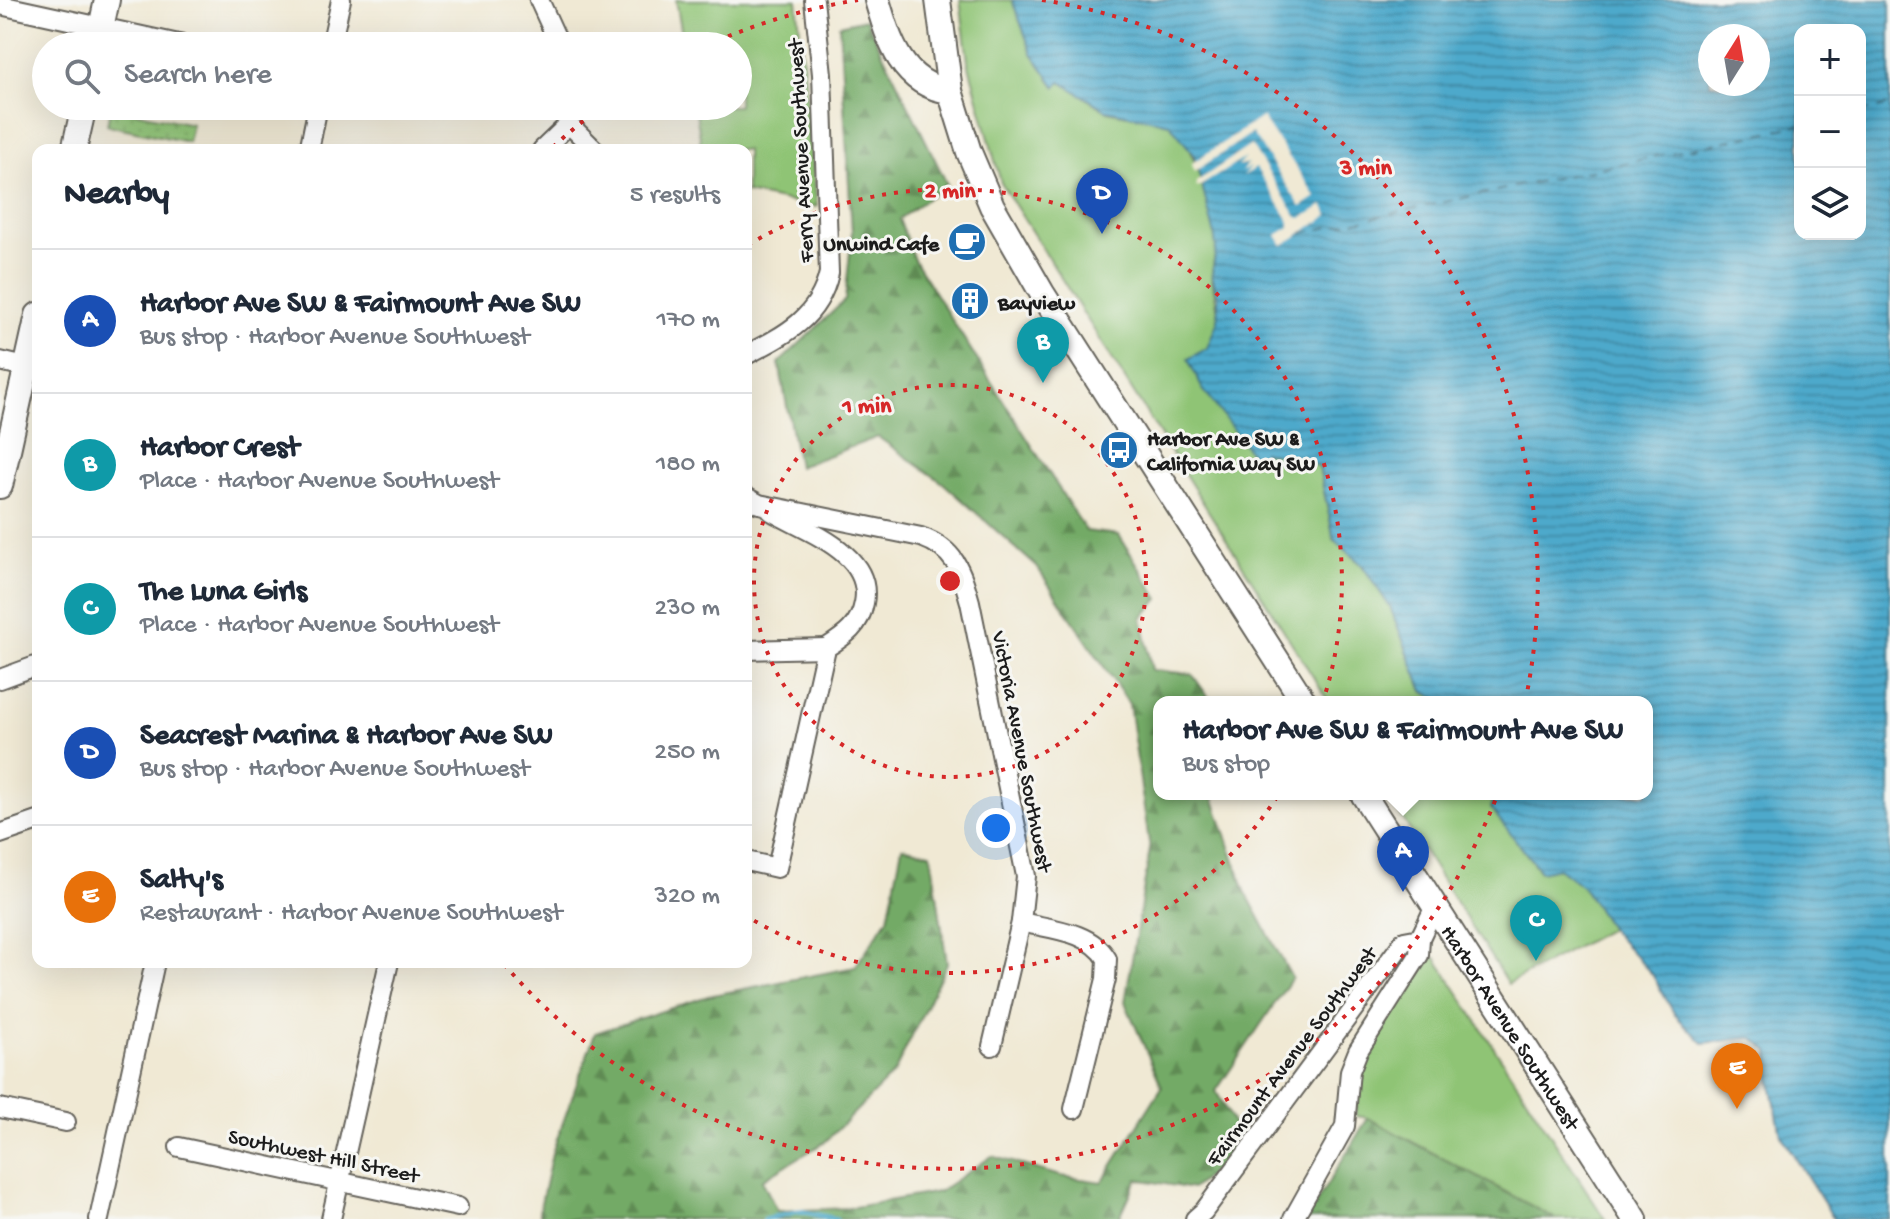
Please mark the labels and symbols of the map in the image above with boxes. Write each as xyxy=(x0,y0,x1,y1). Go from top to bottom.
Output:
north arrow xyxy=(1698,24,1770,96)
street label: Ferry Avenue Southwest xyxy=(784,36,822,264)
text: 3 min xyxy=(1339,155,1392,184)
pin: D xyxy=(1076,168,1128,234)
text: 2 min xyxy=(924,178,976,207)
cafe icon: Unwind Cafe xyxy=(946,221,988,263)
place label: Unwind Cafe xyxy=(823,233,940,259)
building icon: Bayview xyxy=(949,280,991,322)
place label: Bayview xyxy=(997,292,1076,318)
pin: B xyxy=(1017,317,1069,383)
text: 1 min xyxy=(841,393,892,422)
place label: Harbor Ave SW & California Way SW xyxy=(1146,428,1315,479)
bus stop icon: Harbor Ave SW & California Way SW xyxy=(1098,429,1140,471)
centre of rings xyxy=(936,567,964,595)
street label: Victoria Avenue Southwest xyxy=(984,628,1057,876)
your location xyxy=(976,808,1016,848)
pin: A xyxy=(1377,826,1429,892)
pin: C xyxy=(1510,895,1562,961)
street label: Harbor Avenue Southwest xyxy=(1433,921,1585,1138)
street label: Fairmount Avenue Southwest xyxy=(1202,941,1385,1173)
pin: E xyxy=(1711,1043,1763,1109)
street label: Southwest Hill Street xyxy=(225,1125,423,1191)

